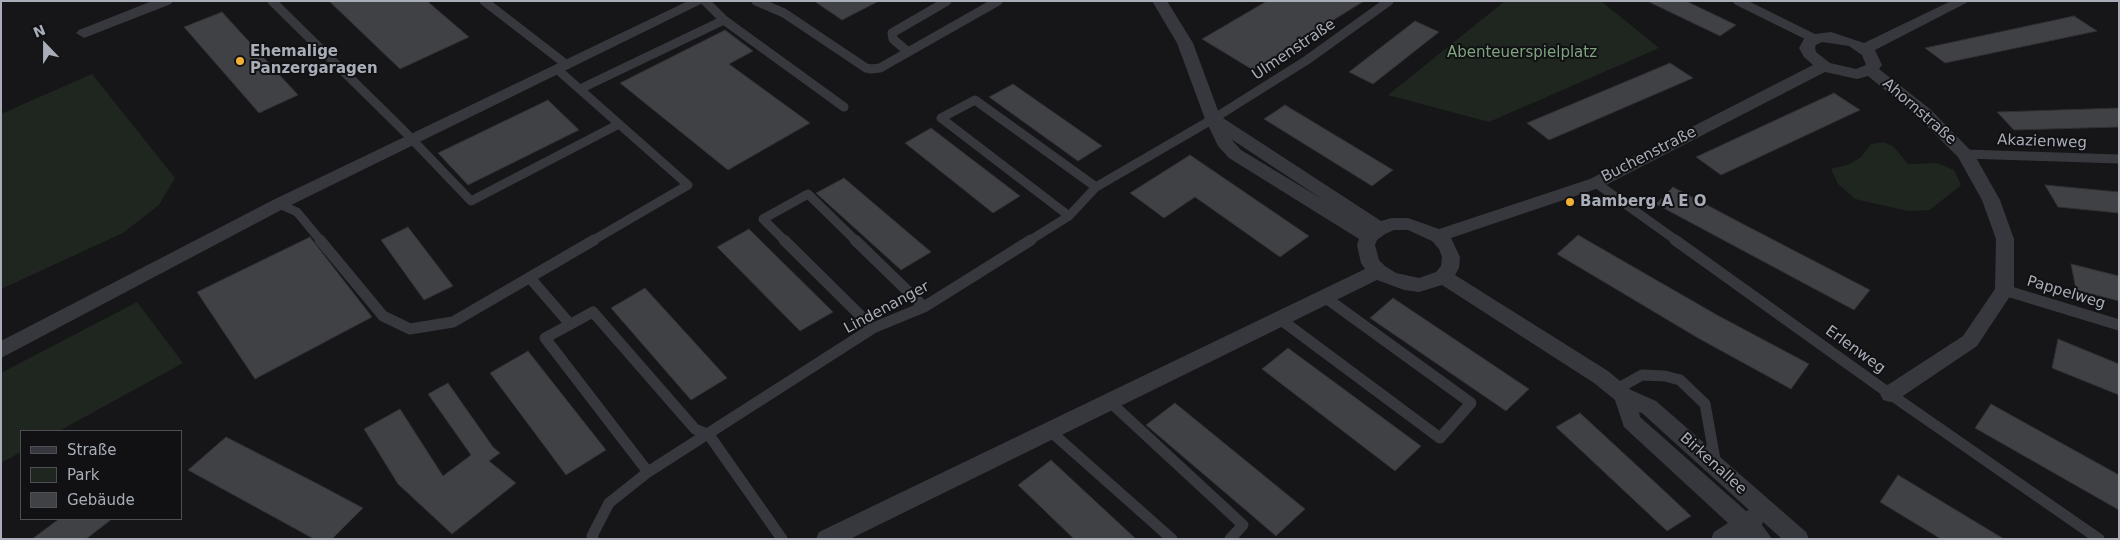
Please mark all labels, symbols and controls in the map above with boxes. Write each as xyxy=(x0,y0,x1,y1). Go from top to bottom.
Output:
street label: Ulmenstraße xyxy=(1249,16,1339,84)
north arrow xyxy=(20,20,70,70)
text: N xyxy=(31,21,48,41)
place label: Ehemalige Panzergaragen xyxy=(250,43,378,78)
park label: Abenteuerspielplatz xyxy=(1447,44,1597,62)
marker: Ehemalige Panzergaragen xyxy=(234,55,246,67)
street label: Ahornstraße xyxy=(1878,75,1960,149)
street label: Buchenstraße xyxy=(1599,123,1699,187)
street label: Akazienweg xyxy=(1997,131,2087,153)
place label: Bamberg A E O xyxy=(1580,193,1707,211)
marker: Bamberg A E O xyxy=(1564,196,1576,208)
street label: Pappelweg xyxy=(2025,273,2107,313)
street label: Lindenanger xyxy=(841,278,933,338)
street label: Erlenweg xyxy=(1822,322,1888,378)
street label: Birkenallee xyxy=(1676,429,1750,499)
legend xyxy=(20,430,182,520)
text: Straße xyxy=(67,441,116,459)
text: Park xyxy=(67,466,99,484)
text: Gebäude xyxy=(67,491,135,509)

